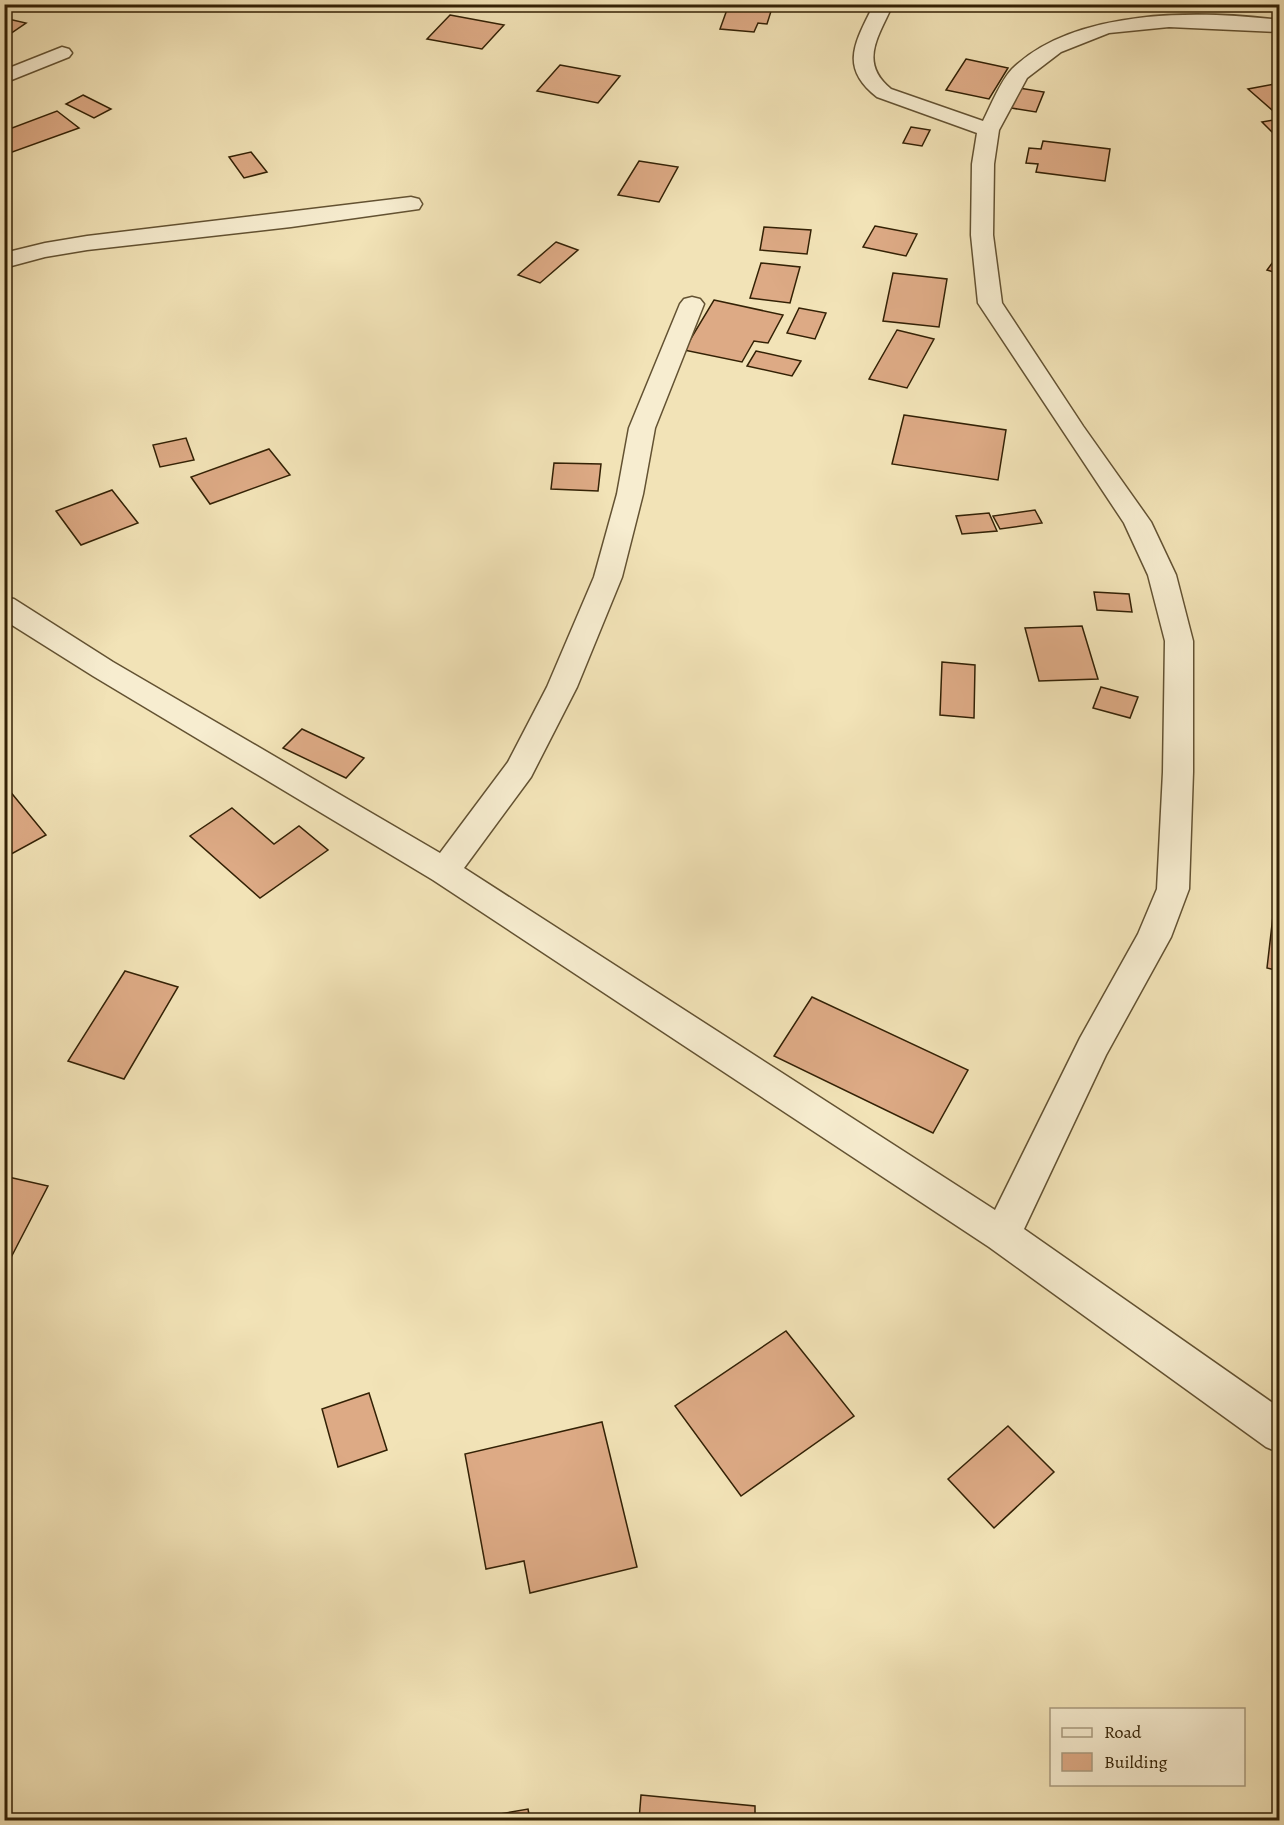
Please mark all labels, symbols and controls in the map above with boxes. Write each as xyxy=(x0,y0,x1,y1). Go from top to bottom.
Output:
legend xyxy=(1050,1708,1245,1786)
text: Road xyxy=(1104,1720,1142,1744)
text: Building xyxy=(1104,1750,1168,1774)

